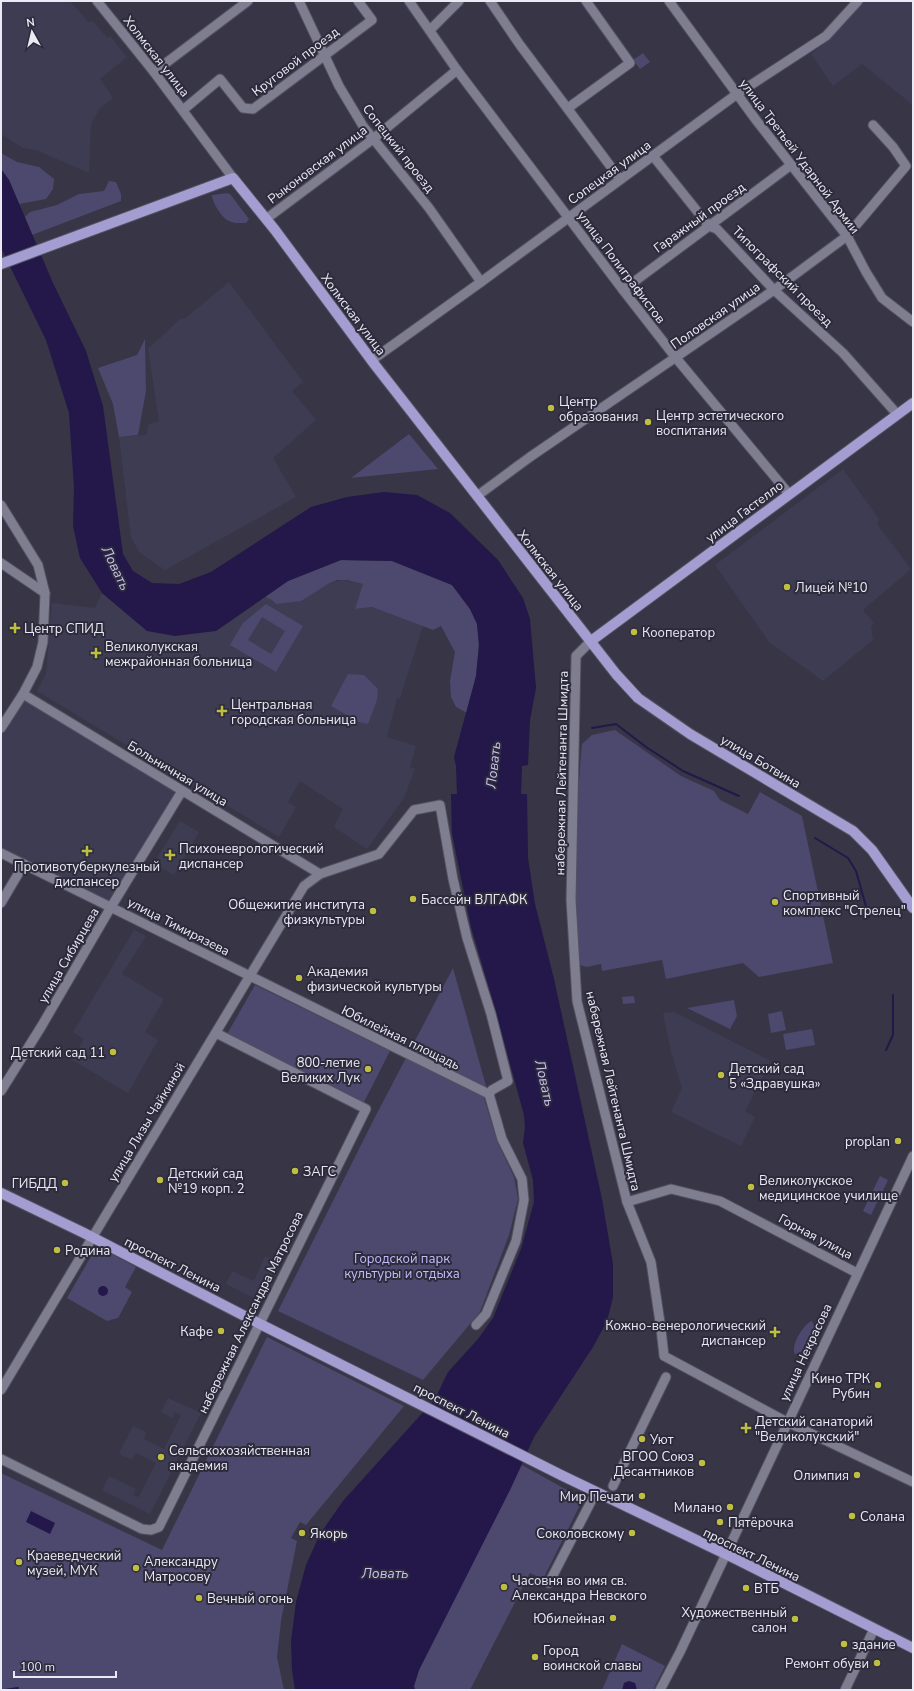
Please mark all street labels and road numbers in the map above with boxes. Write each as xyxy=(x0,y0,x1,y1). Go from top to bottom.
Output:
street label: Холмская улица xyxy=(119,12,194,101)
street label: Круговой проезд xyxy=(248,23,343,101)
street label: улица Третьей Ударной Армии xyxy=(735,75,863,238)
street label: Сопецкий проезд xyxy=(358,101,439,197)
street label: Рыконовская улица xyxy=(264,121,371,208)
street label: Сопецкая улица xyxy=(564,136,655,209)
street label: Гаражный проезд xyxy=(650,178,749,257)
street label: улица Полиграфистов xyxy=(573,208,669,327)
street label: Типографский проезд xyxy=(728,222,837,331)
street label: Холмская улица xyxy=(316,270,390,359)
street label: Половская улица xyxy=(667,278,764,353)
street label: улица Гастелло xyxy=(702,477,787,547)
street label: Холмская улица xyxy=(513,526,588,615)
street label: набережная Лейтенанта Шмидта xyxy=(551,670,573,876)
street label: улица Ботвина xyxy=(717,731,804,793)
street label: Больничная улица xyxy=(124,737,231,811)
street label: улица Тимирязева xyxy=(124,893,233,960)
street label: улица Сибирцева xyxy=(34,904,104,1007)
street label: набережная Лейтенанта Шмидта xyxy=(581,989,645,1193)
street label: Юбилейная площадь xyxy=(338,1001,463,1074)
street label: улица Лизы Чайкиной xyxy=(104,1059,190,1186)
street label: набережная Александра Матросова xyxy=(194,1208,308,1417)
street label: Горная улица xyxy=(775,1210,856,1264)
street label: проспект Ленина xyxy=(121,1233,224,1297)
street label: улица Некрасова xyxy=(775,1301,836,1404)
street label: проспект Ленина xyxy=(410,1379,513,1443)
street label: проспект Ленина xyxy=(700,1524,803,1586)

